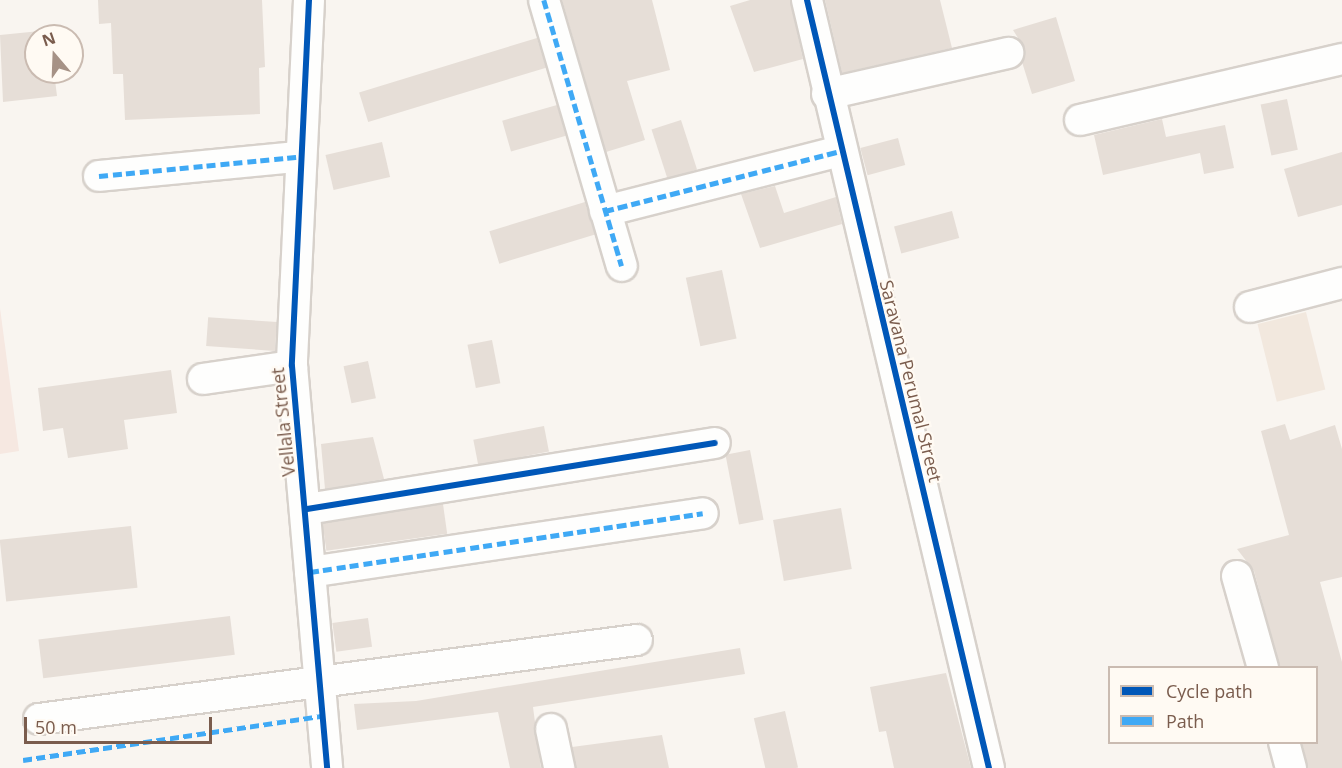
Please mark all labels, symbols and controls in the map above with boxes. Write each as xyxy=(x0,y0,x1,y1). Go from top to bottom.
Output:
north arrow xyxy=(24,24,84,84)
text: N xyxy=(39,26,59,51)
street label: Saravana Perumal Street xyxy=(875,278,947,484)
street label: Vellala Street xyxy=(267,366,299,478)
legend xyxy=(1108,666,1318,744)
text: Cycle path xyxy=(1166,679,1253,703)
scale bar xyxy=(27,705,214,743)
text: Path xyxy=(1166,709,1204,733)
text: 50 m xyxy=(35,715,77,739)

